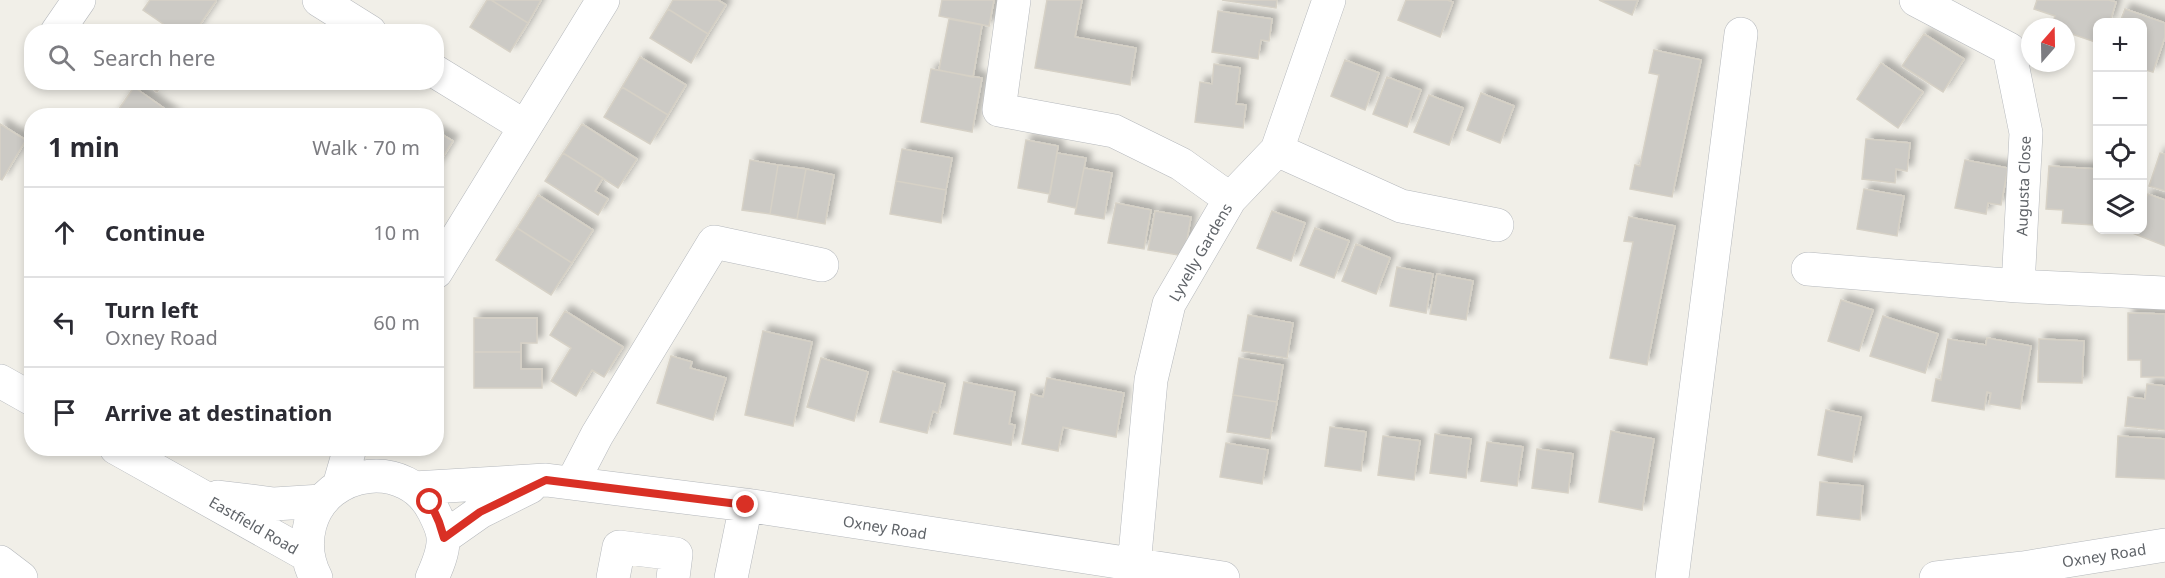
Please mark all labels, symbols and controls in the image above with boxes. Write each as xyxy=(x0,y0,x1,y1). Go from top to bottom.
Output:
north arrow xyxy=(2021,18,2075,72)
map controls xyxy=(2093,18,2147,234)
button: + xyxy=(2093,18,2147,72)
search box xyxy=(24,24,444,90)
icon: search xyxy=(45,41,78,74)
text: Search here xyxy=(93,42,215,72)
button: − xyxy=(2093,72,2147,126)
button: locate xyxy=(2093,126,2147,180)
text: 1 min xyxy=(48,129,120,165)
text: Walk · 70 m xyxy=(312,134,420,161)
street label: Augusta Close xyxy=(2011,136,2035,236)
button: layers xyxy=(2093,180,2147,234)
street label: Lyvelly Gardens xyxy=(1164,199,1236,305)
icon: ahead xyxy=(48,216,81,249)
text: Continue xyxy=(105,217,205,247)
text: 10 m xyxy=(373,219,420,246)
text: Turn left xyxy=(105,294,199,324)
icon: left xyxy=(48,306,81,339)
text: 60 m xyxy=(373,309,420,336)
text: Oxney Road xyxy=(105,324,218,351)
icon: arrive xyxy=(48,396,81,429)
text: Arrive at destination xyxy=(105,397,332,427)
route start xyxy=(416,488,442,514)
street label: Eastfield Road xyxy=(206,491,302,559)
route end xyxy=(732,491,758,517)
street label: Oxney Road xyxy=(842,510,928,544)
street label: Oxney Road xyxy=(2061,538,2147,572)

